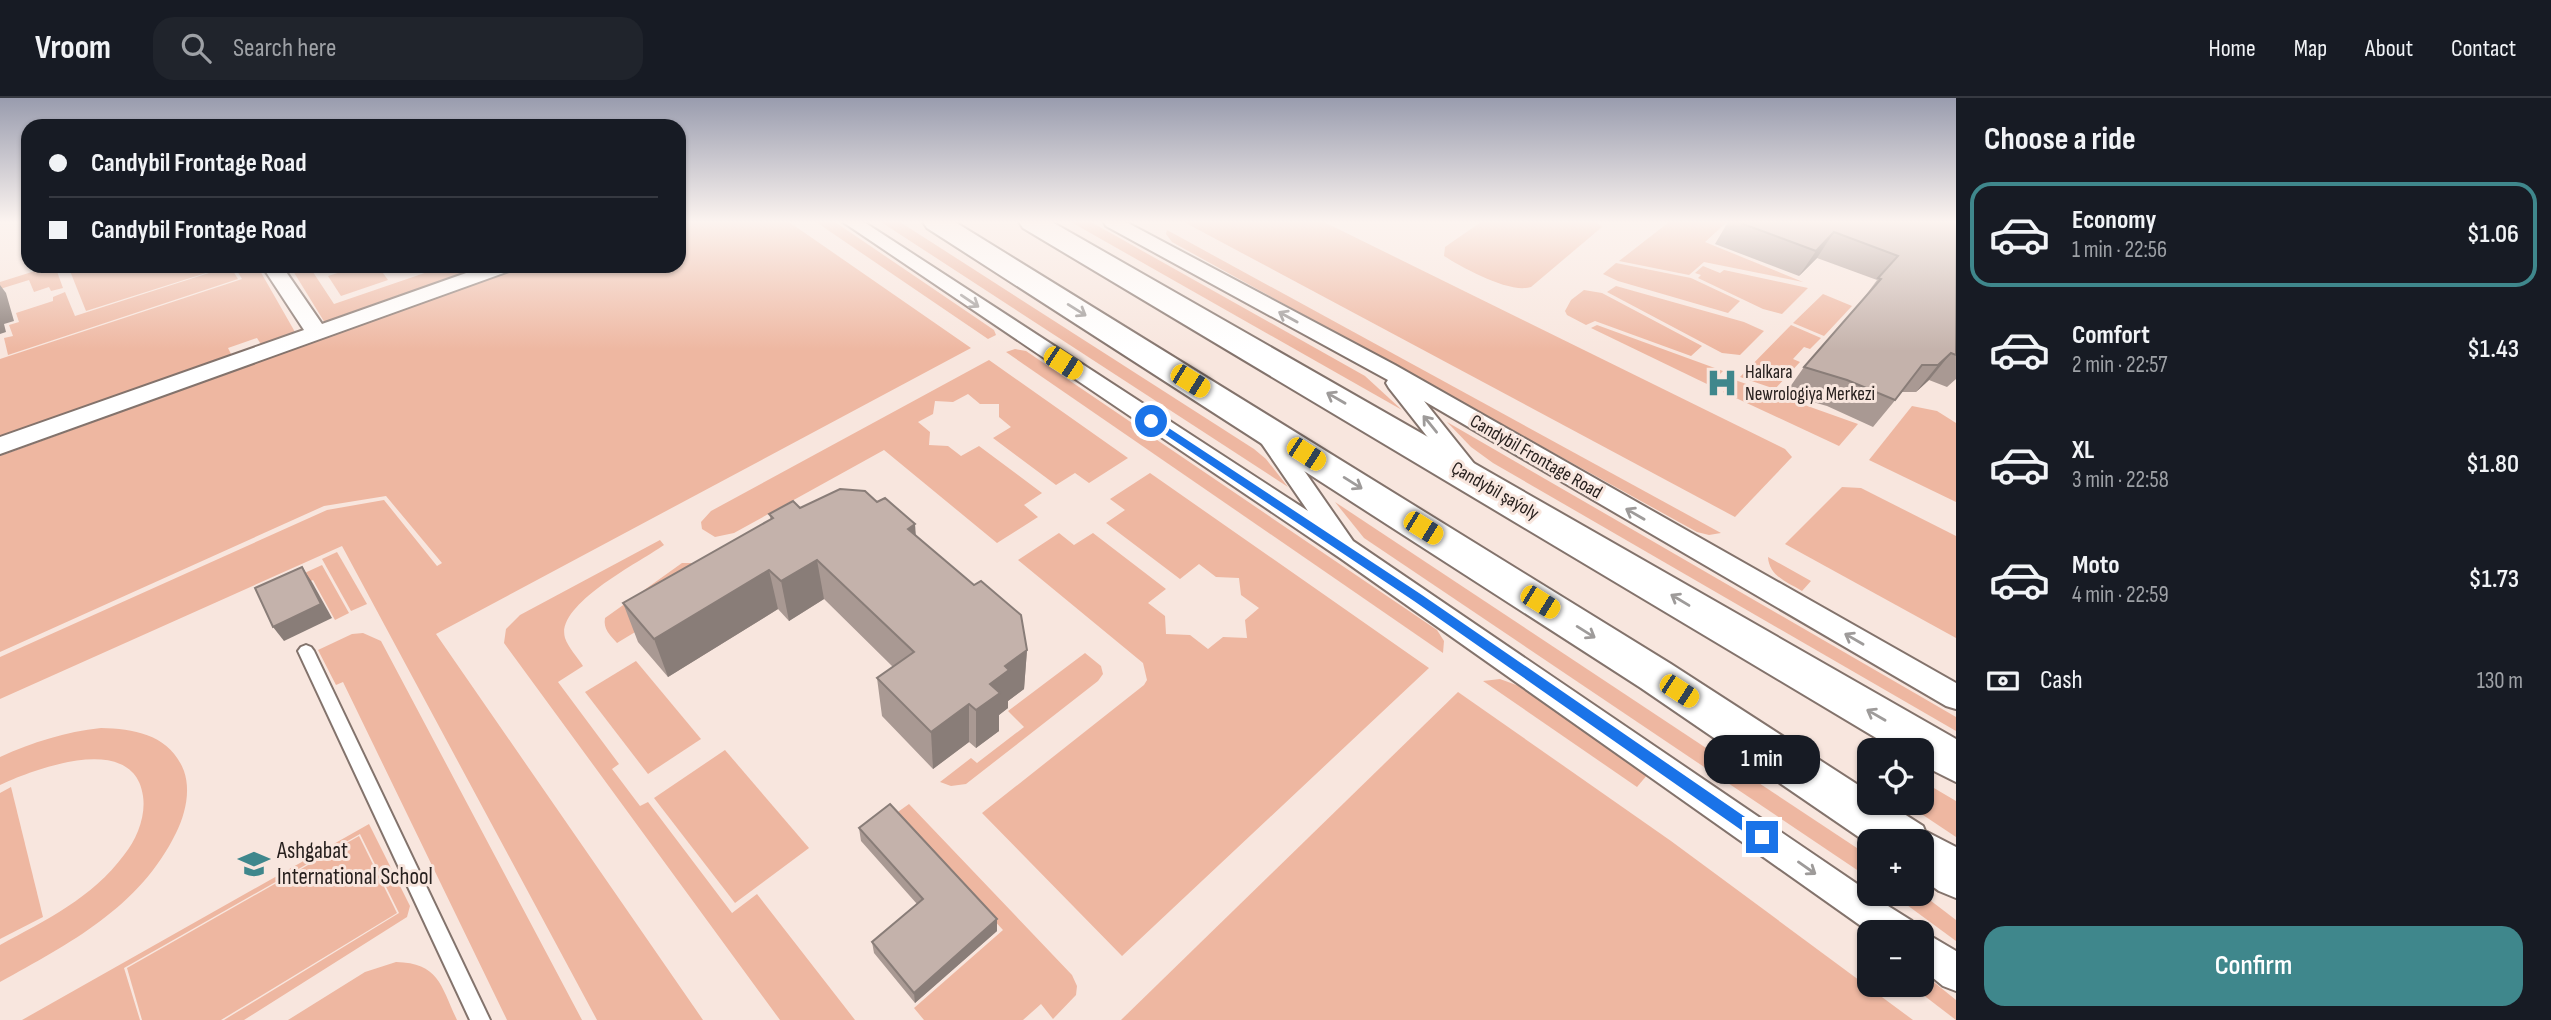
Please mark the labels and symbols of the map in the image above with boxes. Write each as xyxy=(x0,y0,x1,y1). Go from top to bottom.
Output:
one-way arrow xyxy=(959,294,979,308)
one-way arrow xyxy=(1067,303,1087,317)
one-way arrow xyxy=(1278,310,1299,323)
car xyxy=(1040,343,1087,383)
car xyxy=(1167,361,1214,401)
place label: Halkara Newrologiya Merkezi xyxy=(1745,361,1875,406)
hospital icon: Halkara Newrologiya Merkezi xyxy=(1705,366,1739,400)
one-way arrow xyxy=(1326,390,1346,404)
route start xyxy=(1135,405,1167,437)
street label: Candybil Frontage Road xyxy=(1466,410,1606,504)
one-way arrow xyxy=(1422,416,1438,434)
car xyxy=(1283,434,1330,474)
street label: Çandybil şaýoly xyxy=(1447,457,1544,526)
one-way arrow xyxy=(1343,476,1362,491)
one-way arrow xyxy=(1626,507,1646,521)
car xyxy=(1400,508,1447,548)
car xyxy=(1517,582,1564,622)
one-way arrow xyxy=(1670,593,1690,607)
one-way arrow xyxy=(1576,625,1596,639)
one-way arrow xyxy=(1844,632,1865,645)
car xyxy=(1656,671,1703,711)
one-way arrow xyxy=(1866,708,1887,721)
callout: 1 min xyxy=(1704,736,1820,784)
route end xyxy=(1746,821,1778,853)
place label: Ashgabat International School xyxy=(276,837,433,891)
school or university icon: Ashgabat International School xyxy=(237,847,271,881)
one-way arrow xyxy=(1797,861,1816,875)

